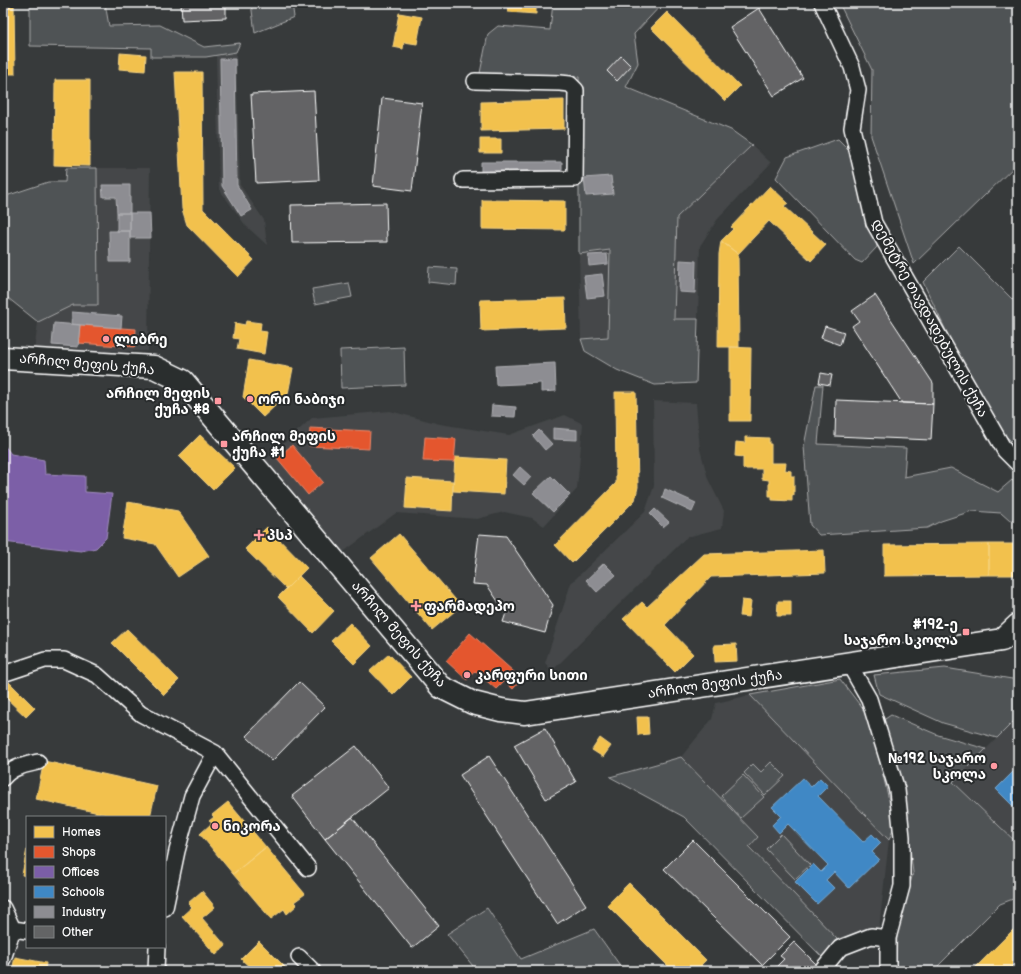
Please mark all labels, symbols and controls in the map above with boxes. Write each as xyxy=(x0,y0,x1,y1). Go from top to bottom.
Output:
street label: დემეტრე თავდადებულის ქუჩა xyxy=(868,216,992,420)
place label: ლიბრე xyxy=(114,331,168,348)
marker: ლიბრე xyxy=(101,334,111,344)
street label: არჩილ მეფის ქუჩა xyxy=(19,350,155,378)
place label: არჩილ მეფის ქუჩა #8 xyxy=(106,385,210,418)
place label: ორი ნაბიჯი xyxy=(258,391,345,408)
marker: ორი ნაბიჯი xyxy=(245,394,255,404)
marker: არჩილ მეფის ქუჩა #8 xyxy=(213,396,223,406)
place label: არჩილ მეფის ქუჩა #1 xyxy=(232,428,336,461)
marker: არჩილ მეფის ქუჩა #1 xyxy=(219,439,229,449)
place label: პსპ xyxy=(267,527,293,544)
marker: პსპ xyxy=(254,530,264,540)
street label: არჩილ მეფის ქუჩა xyxy=(348,577,450,691)
place label: ფარმადეპო xyxy=(424,598,515,615)
marker: ფარმადეპო xyxy=(411,601,421,611)
place label: #192-ე საჯარო სკოლა xyxy=(844,616,958,649)
marker: #192-ე საჯარო სკოლა xyxy=(961,627,971,637)
street label: არჩილ მეფის ქუჩა xyxy=(647,666,783,702)
place label: კარფური სითი xyxy=(475,667,588,684)
marker: კარფური სითი xyxy=(462,670,472,680)
place label: №192 საჯარო სკოლა xyxy=(888,750,986,783)
marker: №192 საჯარო სკოლა xyxy=(989,761,999,771)
legend xyxy=(26,816,166,948)
place label: ნიკორა xyxy=(223,818,281,835)
marker: ნიკორა xyxy=(210,821,220,831)
text: Homes xyxy=(62,825,101,840)
text: Shops xyxy=(62,845,96,860)
text: Offices xyxy=(62,865,99,880)
text: Schools xyxy=(62,885,105,900)
text: Industry xyxy=(62,905,107,920)
text: Other xyxy=(62,925,94,940)

